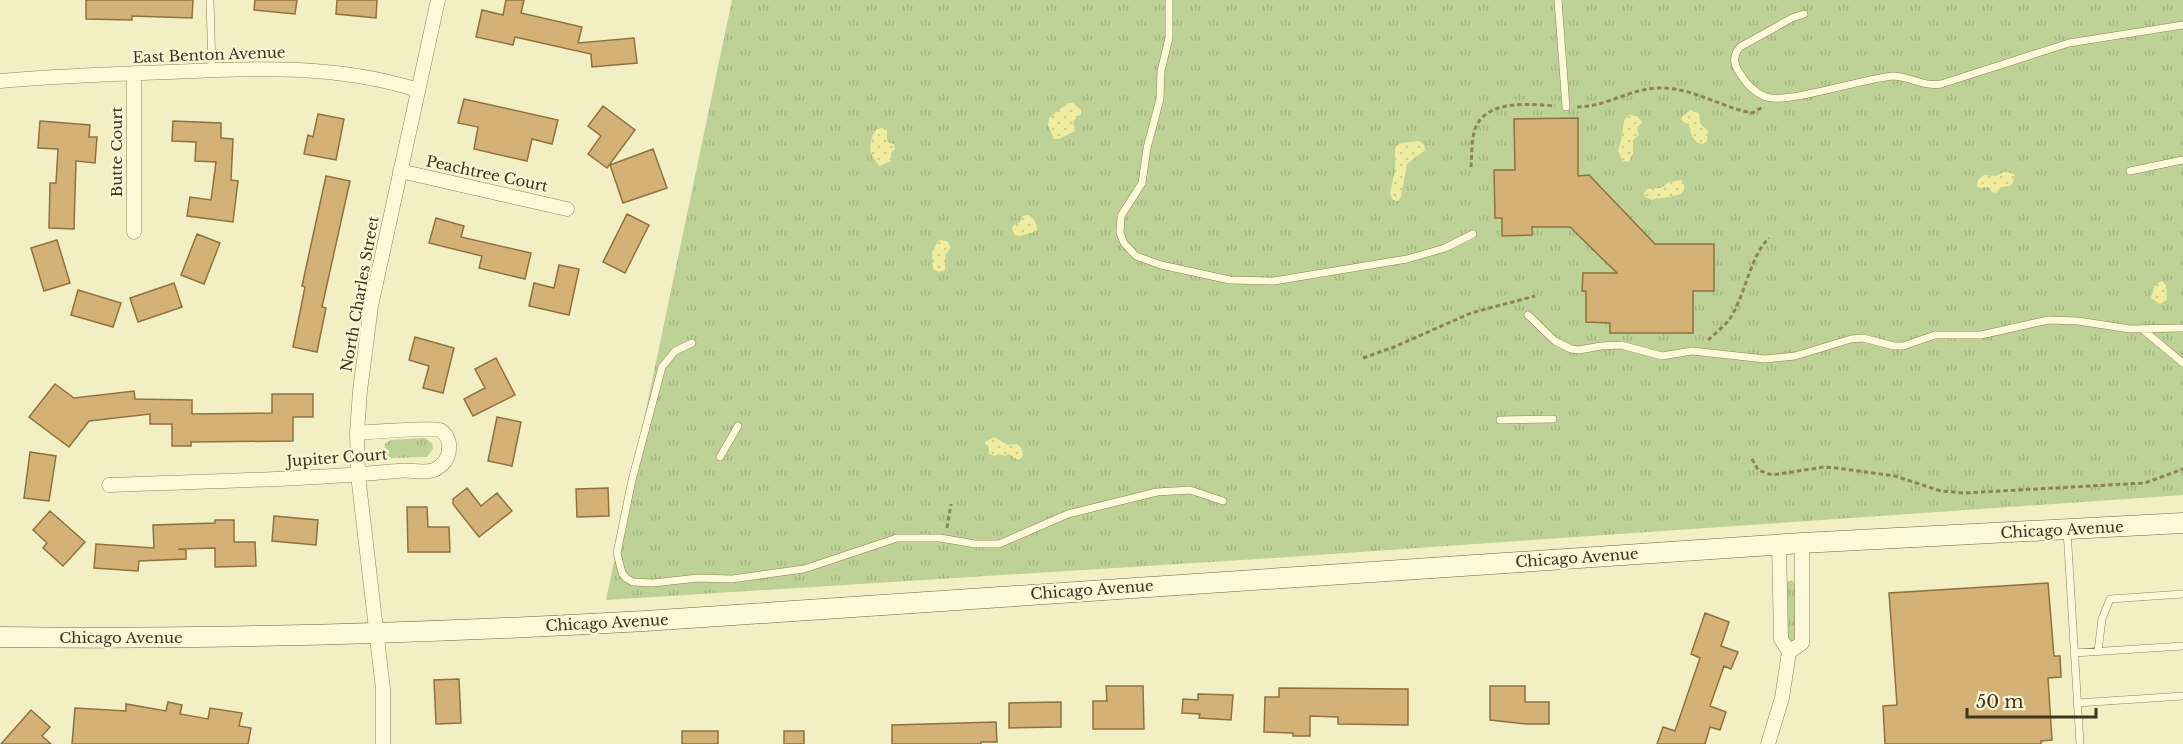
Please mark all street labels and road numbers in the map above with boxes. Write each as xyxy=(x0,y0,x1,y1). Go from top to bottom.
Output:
street label: East Benton Avenue xyxy=(132,42,286,67)
street label: Butte Court xyxy=(107,106,126,197)
street label: Peachtree Court xyxy=(424,151,550,196)
street label: North Charles Street xyxy=(336,214,383,373)
street label: Jupiter Court xyxy=(284,444,388,471)
street label: Chicago Avenue xyxy=(2000,517,2124,542)
street label: Chicago Avenue xyxy=(1515,544,1639,571)
street label: Chicago Avenue xyxy=(1030,576,1154,603)
street label: Chicago Avenue xyxy=(545,610,669,635)
street label: Chicago Avenue xyxy=(59,628,183,647)

